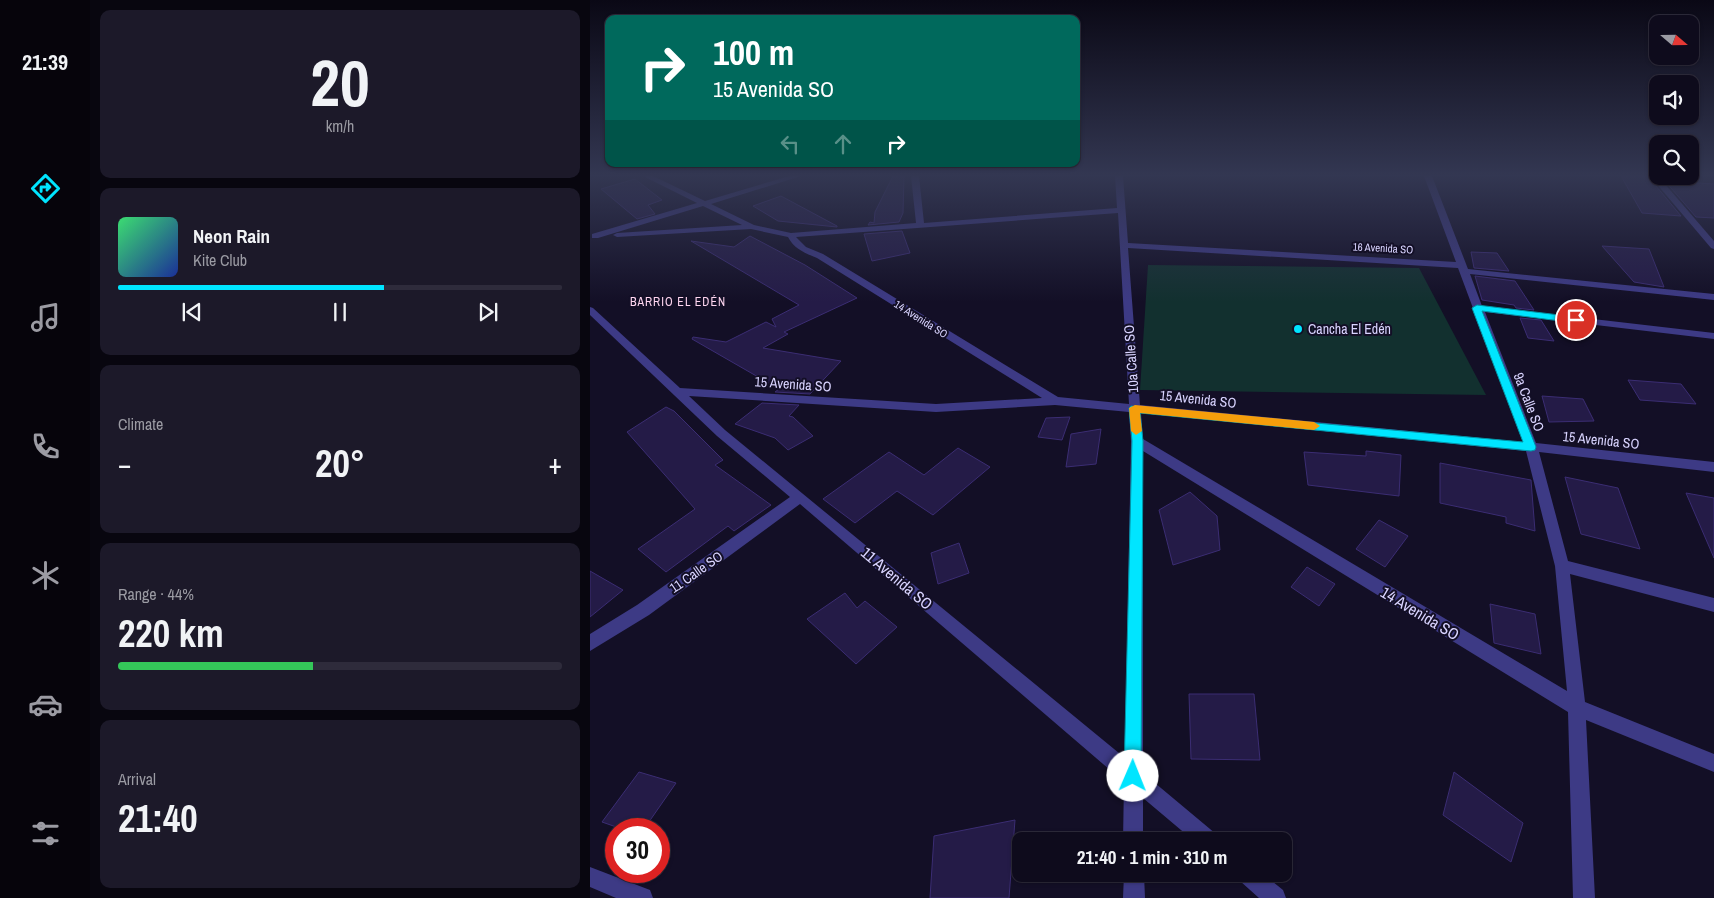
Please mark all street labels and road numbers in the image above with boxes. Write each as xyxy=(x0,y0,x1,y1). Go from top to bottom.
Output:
street label: 16 Avenida SO xyxy=(1352,239,1414,257)
street label: 14 Avenida SO xyxy=(892,297,950,341)
street label: 10a Calle SO xyxy=(1120,324,1142,394)
street label: 9a Calle SO xyxy=(1510,370,1549,434)
street label: 15 Avenida SO xyxy=(754,372,832,396)
street label: 15 Avenida SO xyxy=(1159,386,1237,412)
street label: 15 Avenida SO xyxy=(1562,427,1640,453)
street label: 11 Avenida SO xyxy=(857,542,937,614)
street label: 11 Calle SO xyxy=(666,547,726,597)
street label: 14 Avenida SO xyxy=(1377,581,1463,645)

